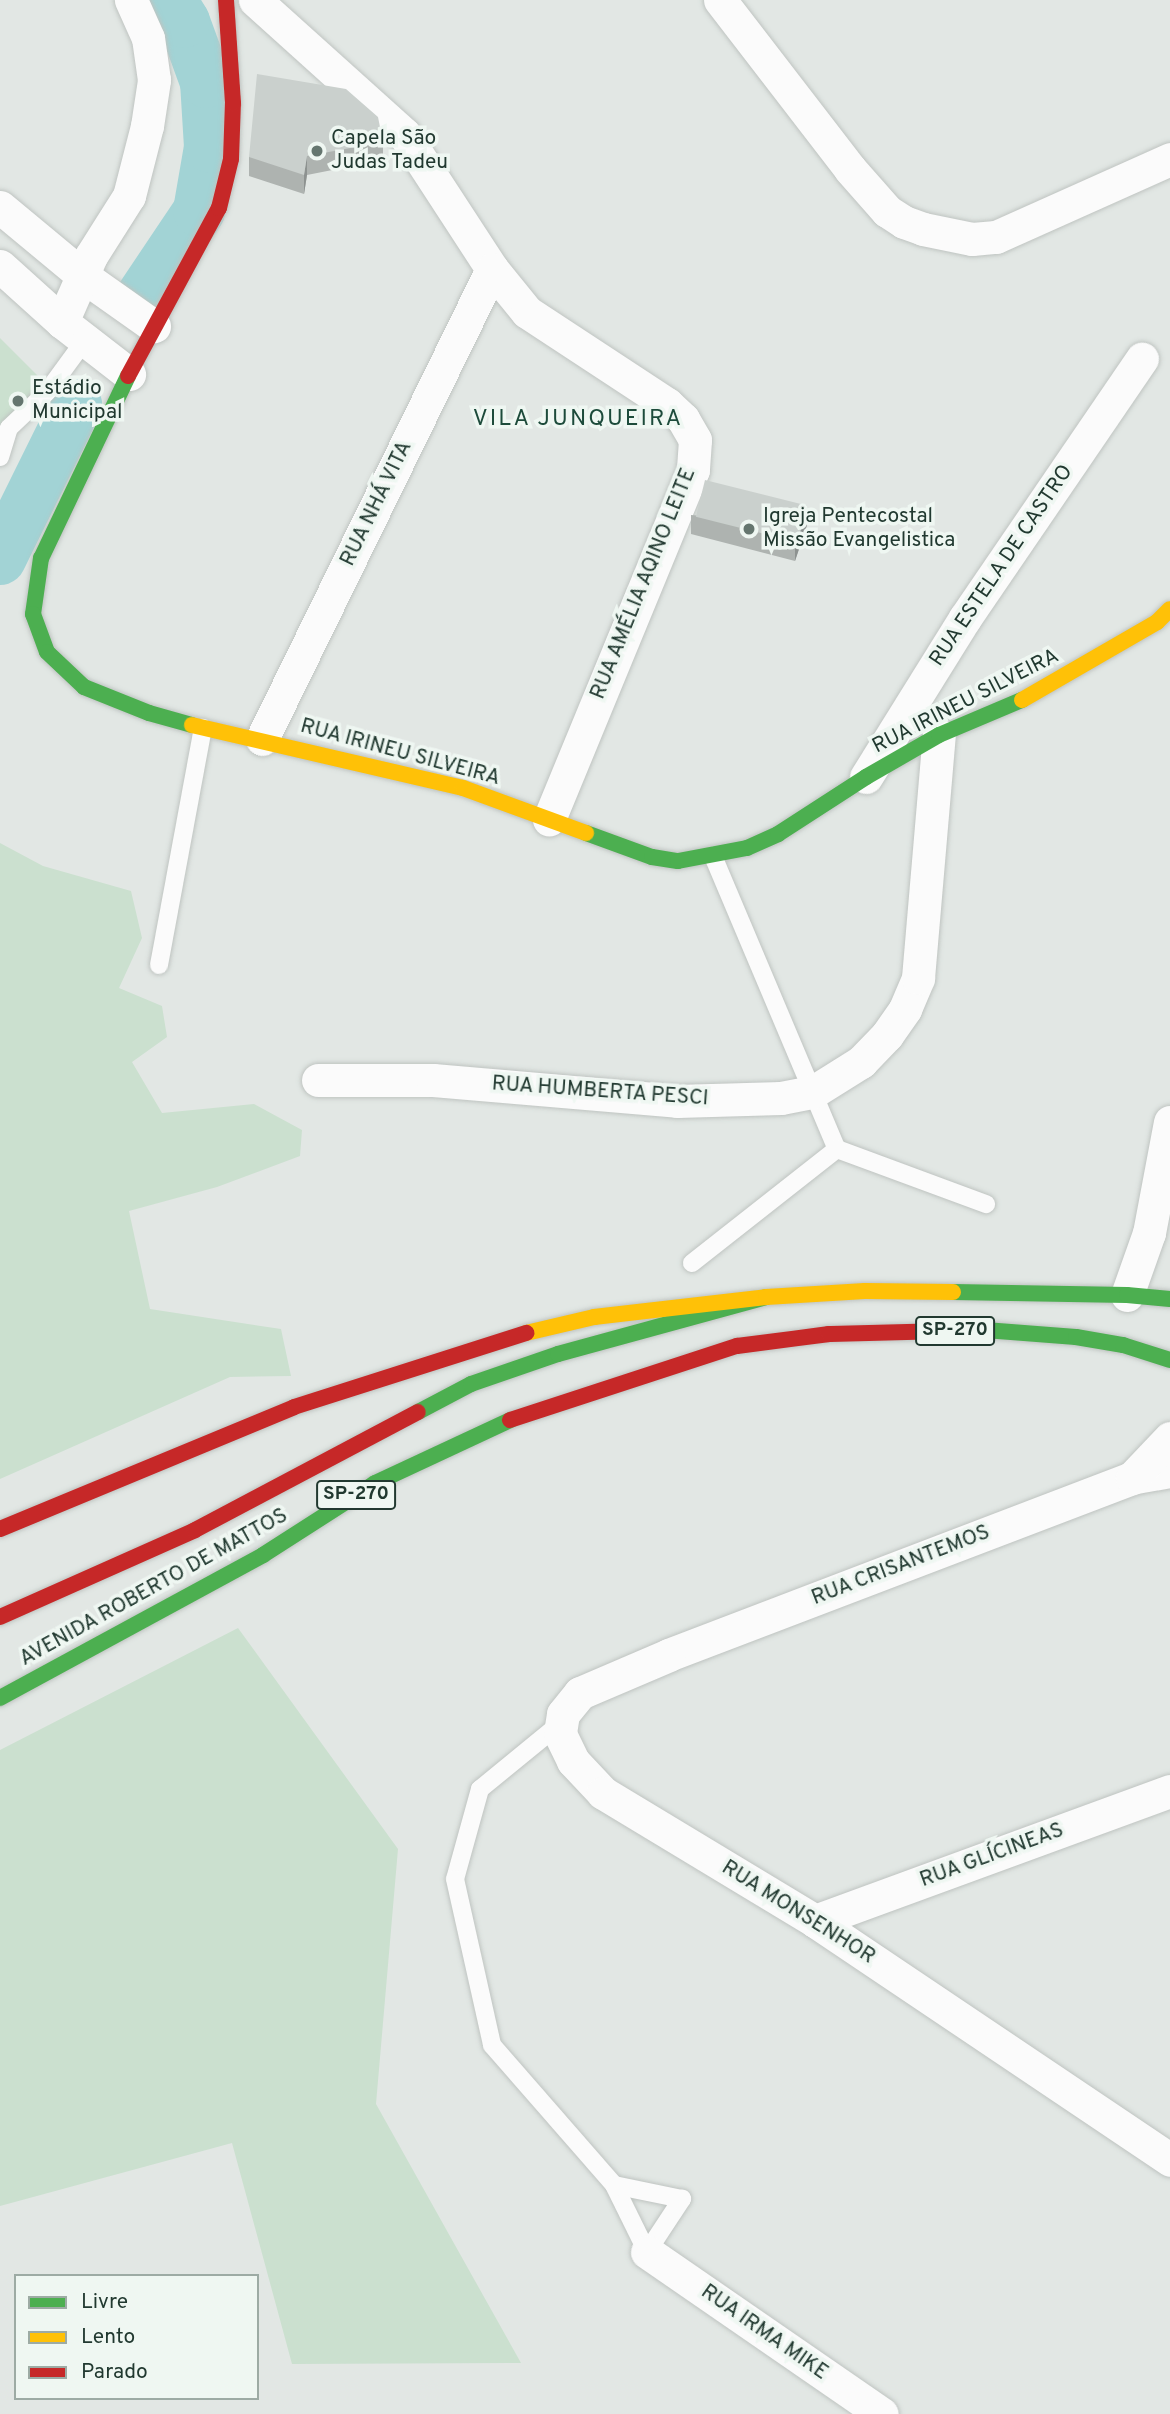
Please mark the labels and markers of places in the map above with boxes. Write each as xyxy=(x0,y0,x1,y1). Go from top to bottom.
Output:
place label: Capela São Judas Tadeu xyxy=(331,126,449,176)
marker: Capela São Judas Tadeu xyxy=(309,143,325,159)
place label: Estádio Municipal xyxy=(32,376,123,426)
marker: Estádio Municipal xyxy=(10,393,26,409)
place label: Igreja Pentecostal Missão Evangelistica xyxy=(763,504,955,554)
marker: Igreja Pentecostal Missão Evangelistica xyxy=(741,521,757,537)

